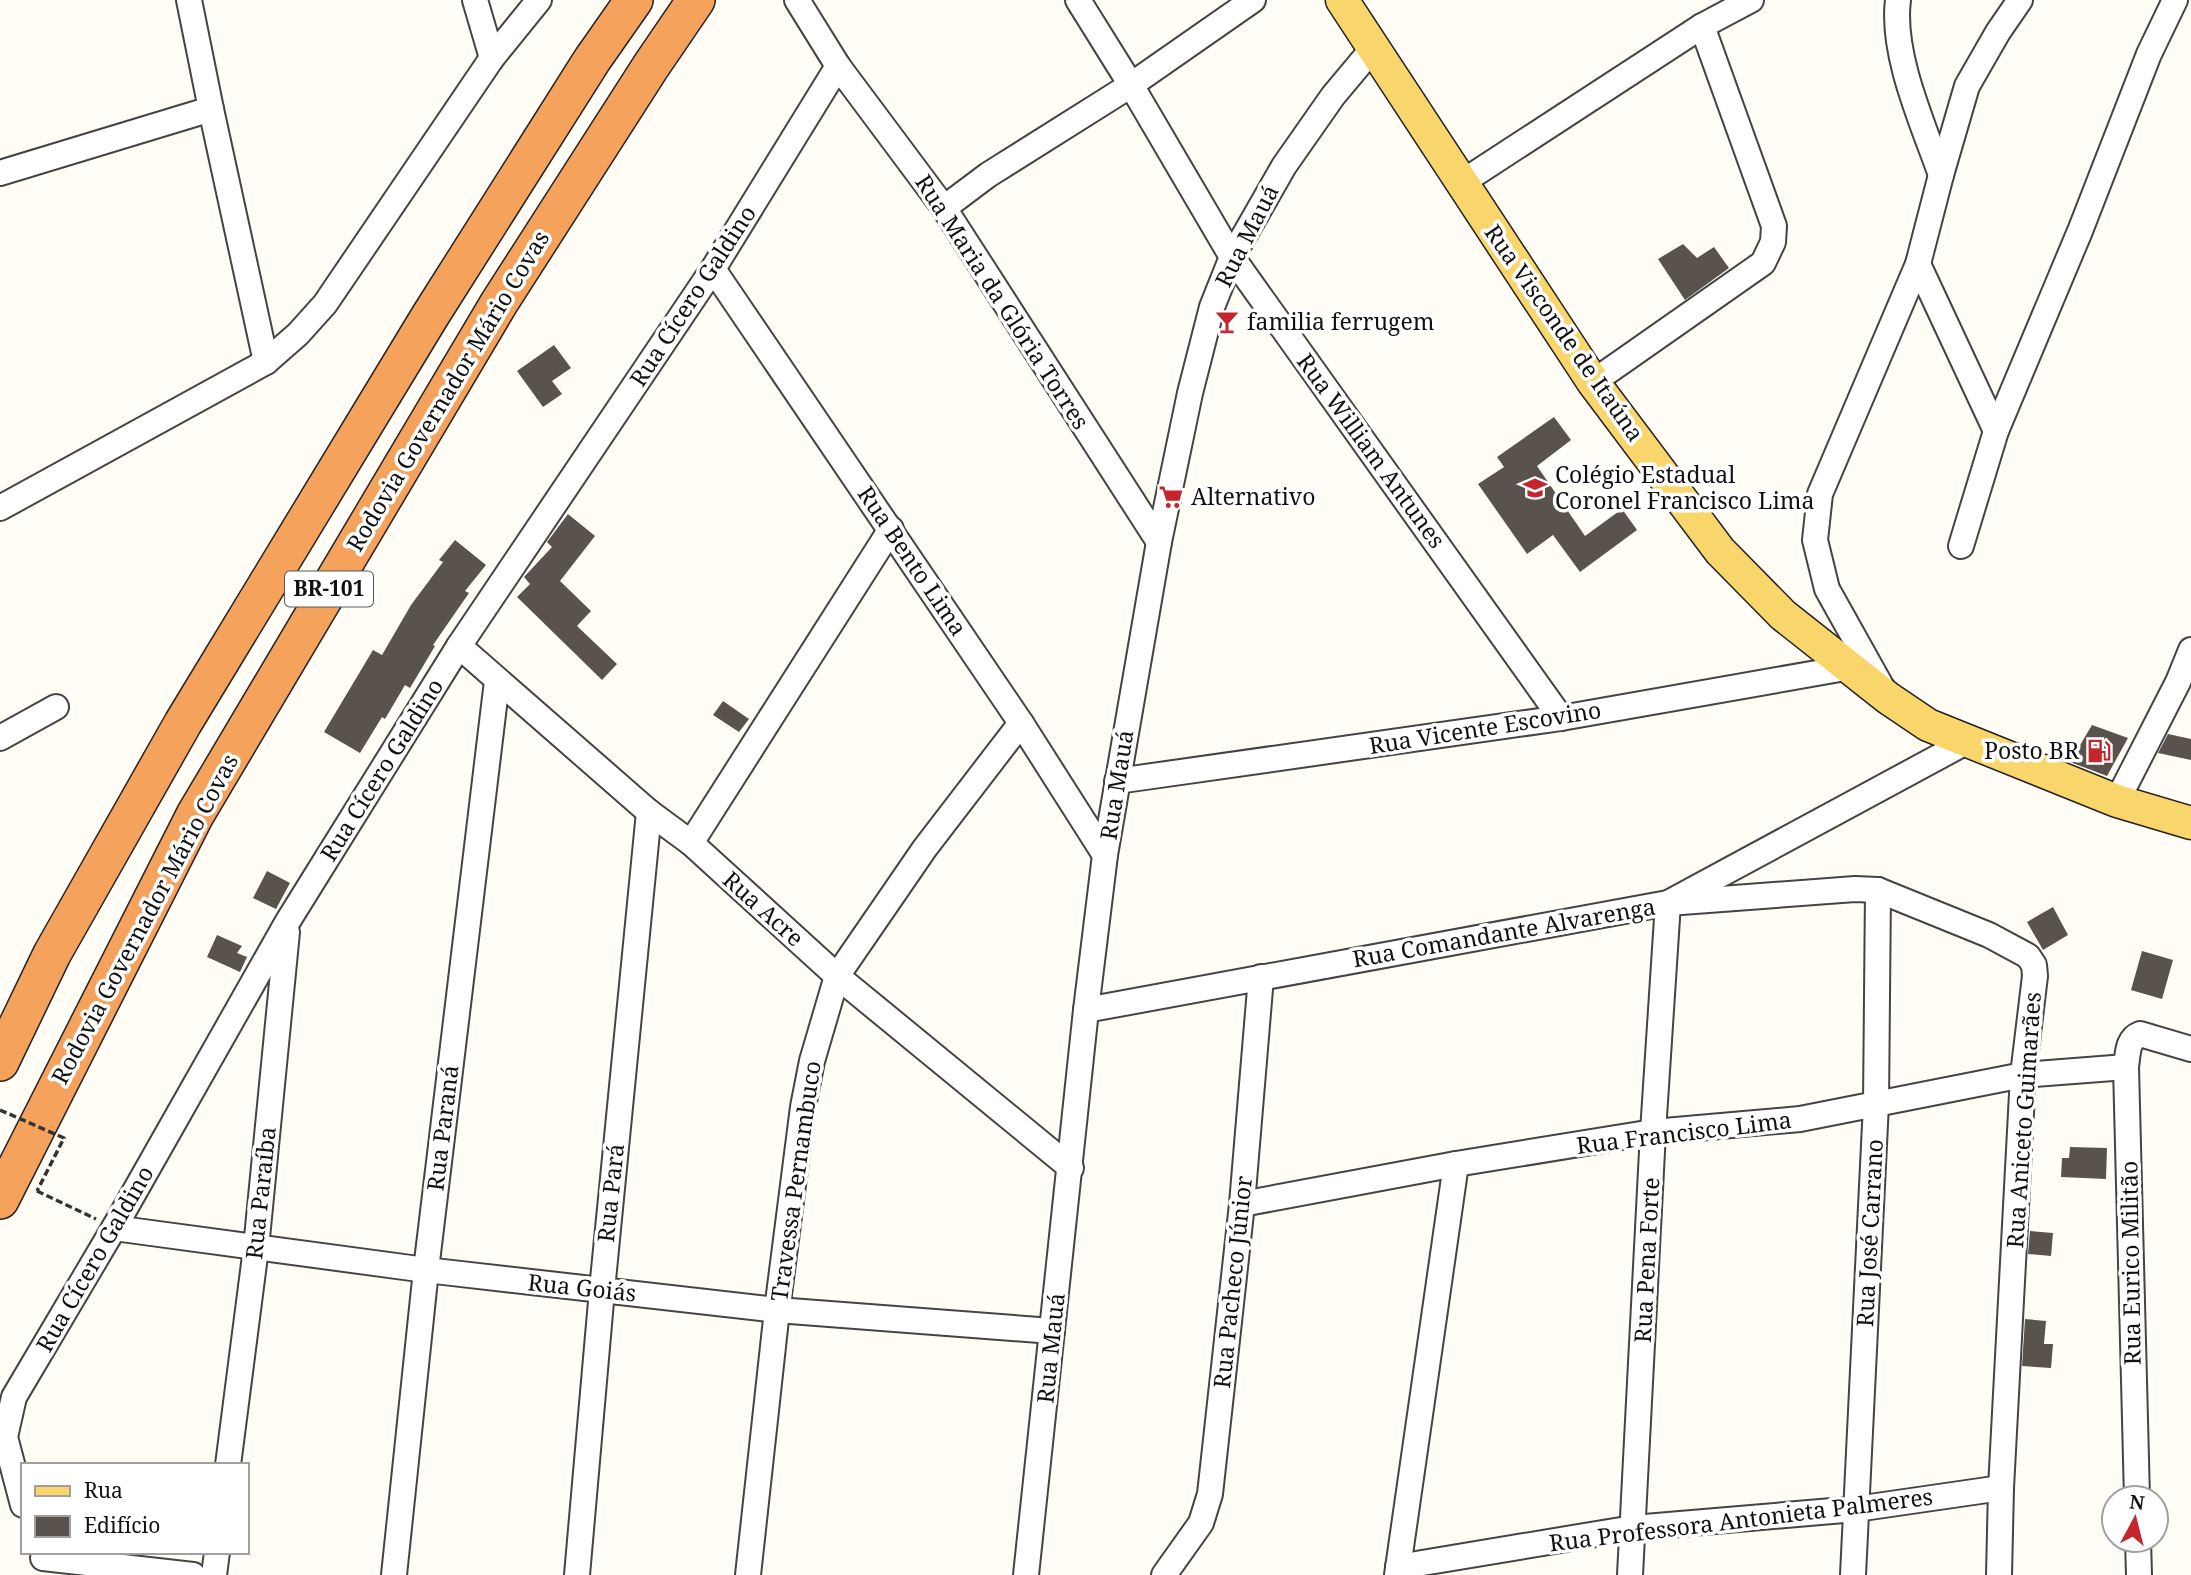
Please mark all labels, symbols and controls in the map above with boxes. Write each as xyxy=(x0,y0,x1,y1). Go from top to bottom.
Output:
street label: Rua Maria da Glória Torres xyxy=(908,168,1097,435)
street label: Rua Mauá xyxy=(1207,179,1285,292)
street label: Rua Cícero Galdino xyxy=(622,199,763,392)
street label: Rua Visconde de Itaúna xyxy=(1478,218,1652,447)
street label: Rodovia Governador Mário Covas xyxy=(338,224,556,557)
place label: familia ferrugem xyxy=(1247,305,1435,337)
bar icon: familia ferrugem xyxy=(1213,308,1241,336)
street label: Rua William Antunes xyxy=(1290,347,1453,554)
place label: Colégio Estadual Coronel Francisco Lima xyxy=(1555,458,1814,516)
school or university icon: Colégio Estadual Coronel Francisco Lima xyxy=(1521,474,1549,502)
street label: Rua Bento Lima xyxy=(851,479,975,642)
place label: Alternativo xyxy=(1191,480,1315,512)
supermarket icon: Alternativo xyxy=(1157,483,1185,511)
road number: BR-101 xyxy=(285,572,373,606)
street label: Rua Cícero Galdino xyxy=(312,672,450,867)
street label: Rua Vicente Escovino xyxy=(1367,693,1603,761)
street label: Rua Mauá xyxy=(1092,728,1140,842)
place label: Posto BR xyxy=(1984,734,2080,766)
fuel station icon: Posto BR xyxy=(2085,737,2113,765)
street label: Rodovia Governador Mário Covas xyxy=(43,748,245,1089)
street label: Rua Acre xyxy=(716,863,811,953)
street label: Rua Comandante Alvarenga xyxy=(1350,890,1658,974)
street label: Rua Aniceto Guimarães xyxy=(1998,991,2048,1249)
street label: Travessa Pernambuco xyxy=(762,1059,828,1303)
street label: Rua Paraná xyxy=(418,1063,466,1193)
street label: Rua Francisco Lima xyxy=(1575,1103,1793,1161)
street label: Rua Paraíba xyxy=(237,1125,283,1261)
street label: Rua José Carrano xyxy=(1848,1138,1890,1328)
street label: Rua Pará xyxy=(589,1142,631,1244)
street label: Rua Cícero Galdino xyxy=(28,1160,160,1357)
street label: Rua Eurico Militão xyxy=(2112,1161,2148,1365)
street label: Rua Pacheco Júnior xyxy=(1205,1174,1259,1390)
street label: Rua Pena Forte xyxy=(1626,1176,1666,1344)
street label: Rua Goiás xyxy=(526,1265,638,1309)
street label: Rua Mauá xyxy=(1028,1291,1072,1405)
legend xyxy=(21,1463,248,1554)
text: Rua xyxy=(84,1476,123,1504)
street label: Rua Professora Antonieta Palmeres xyxy=(1547,1480,1934,1558)
north arrow xyxy=(2100,1484,2170,1554)
text: N xyxy=(2128,1488,2146,1516)
text: Edifício xyxy=(84,1511,160,1539)

